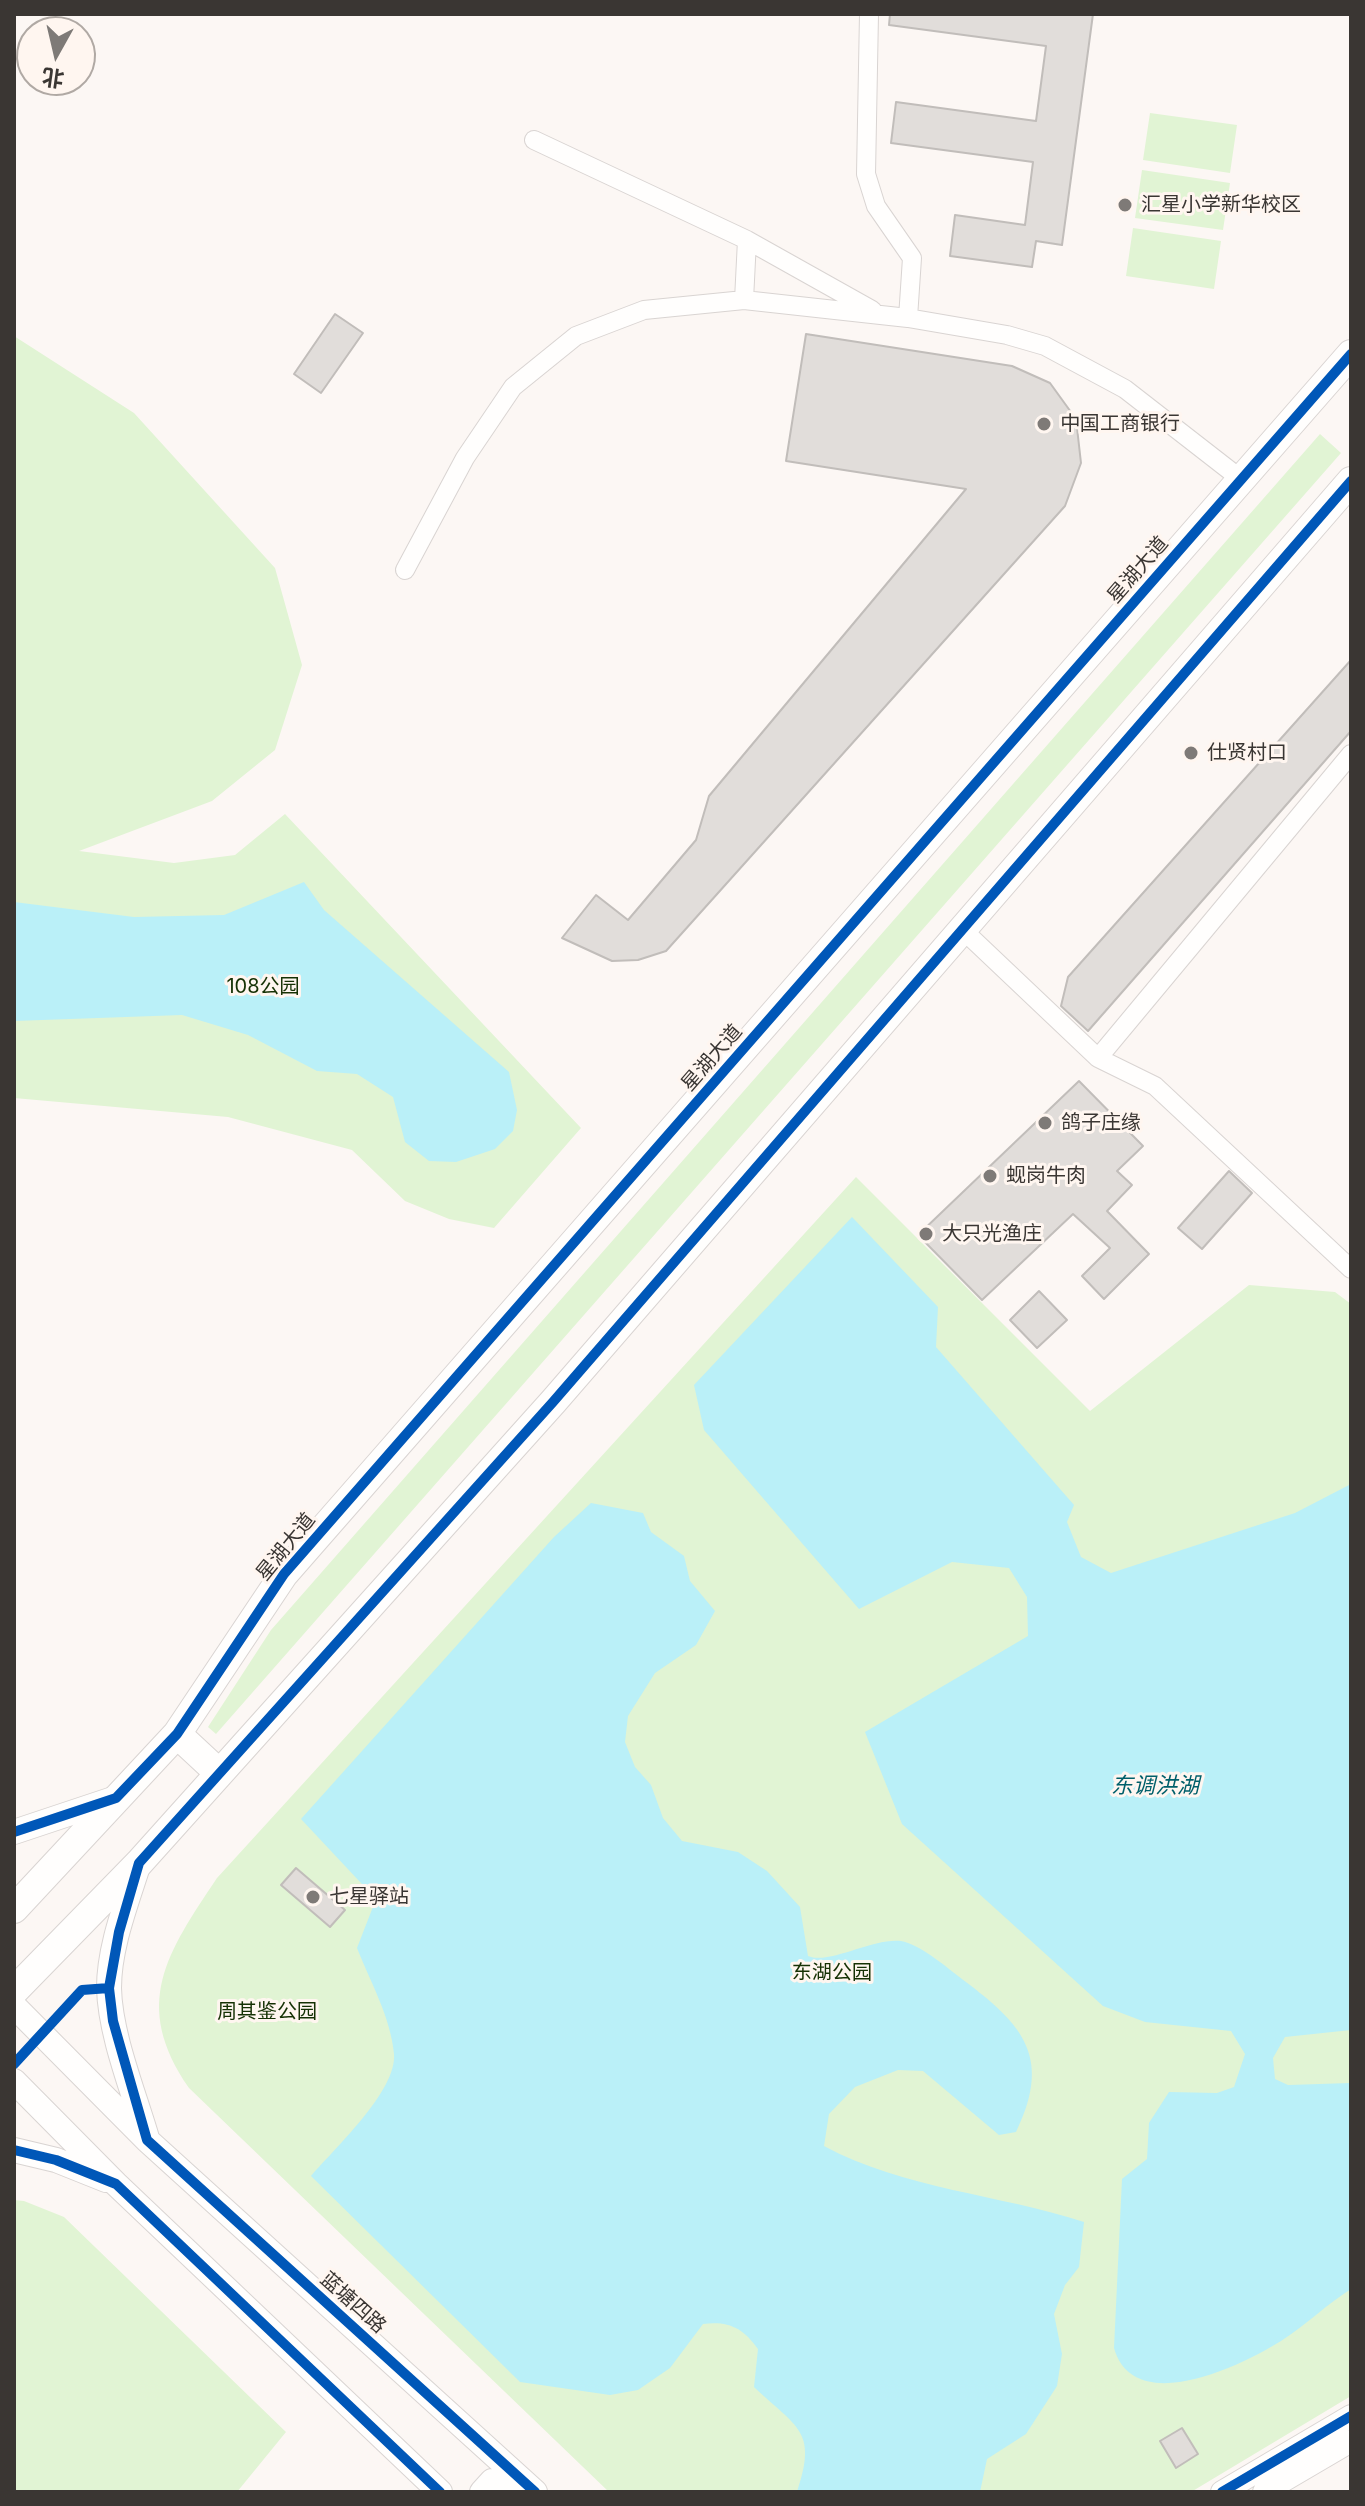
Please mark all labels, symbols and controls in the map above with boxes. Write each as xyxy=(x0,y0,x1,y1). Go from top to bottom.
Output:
north arrow xyxy=(16,16,96,96)
text: 北 xyxy=(40,63,66,92)
place label: 汇星小学新华校区 xyxy=(1141,193,1301,217)
marker: 汇星小学新华校区 xyxy=(1116,196,1134,214)
place label: 中国工商银行 xyxy=(1060,412,1180,436)
marker: 中国工商银行 xyxy=(1035,415,1053,433)
street label: 星湖大道 xyxy=(1103,532,1173,608)
place label: 仕贤村口 xyxy=(1207,741,1287,765)
marker: 仕贤村口 xyxy=(1182,744,1200,762)
park label: 108公园 xyxy=(226,975,300,999)
street label: 星湖大道 xyxy=(677,1020,747,1096)
place label: 鸽子庄缘 xyxy=(1061,1111,1141,1135)
marker: 鸽子庄缘 xyxy=(1036,1114,1054,1132)
place label: 蚬岗牛肉 xyxy=(1006,1164,1086,1188)
marker: 蚬岗牛肉 xyxy=(981,1167,999,1185)
place label: 大只光渔庄 xyxy=(942,1222,1042,1246)
marker: 大只光渔庄 xyxy=(917,1225,935,1243)
street label: 星湖大道 xyxy=(252,1508,320,1586)
water label: 东调洪湖 xyxy=(1111,1773,1199,1799)
place label: 七星驿站 xyxy=(329,1885,409,1909)
marker: 七星驿站 xyxy=(304,1888,322,1906)
park label: 东湖公园 xyxy=(792,1961,872,1985)
park label: 周其鉴公园 xyxy=(217,2000,317,2024)
street label: 蓝塘四路 xyxy=(315,2267,391,2339)

